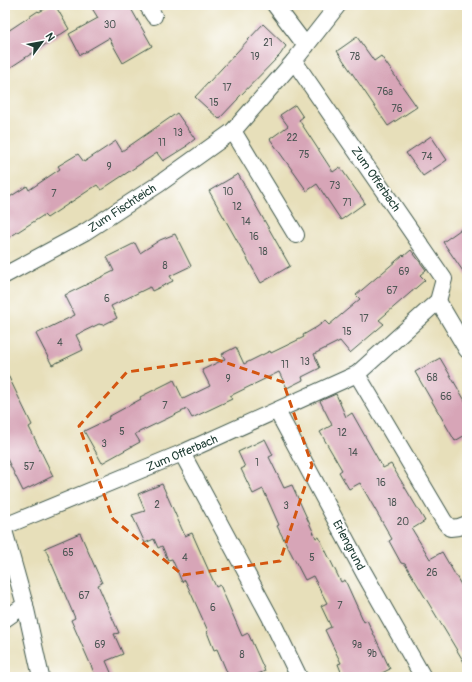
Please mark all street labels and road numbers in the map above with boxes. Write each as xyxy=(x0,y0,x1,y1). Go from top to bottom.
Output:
street label: Zum Offerbach xyxy=(348,144,404,215)
street label: Zum Fischteich xyxy=(85,181,159,236)
street label: Zum Offerbach xyxy=(144,432,220,475)
street label: Erlengrund xyxy=(329,517,368,573)

